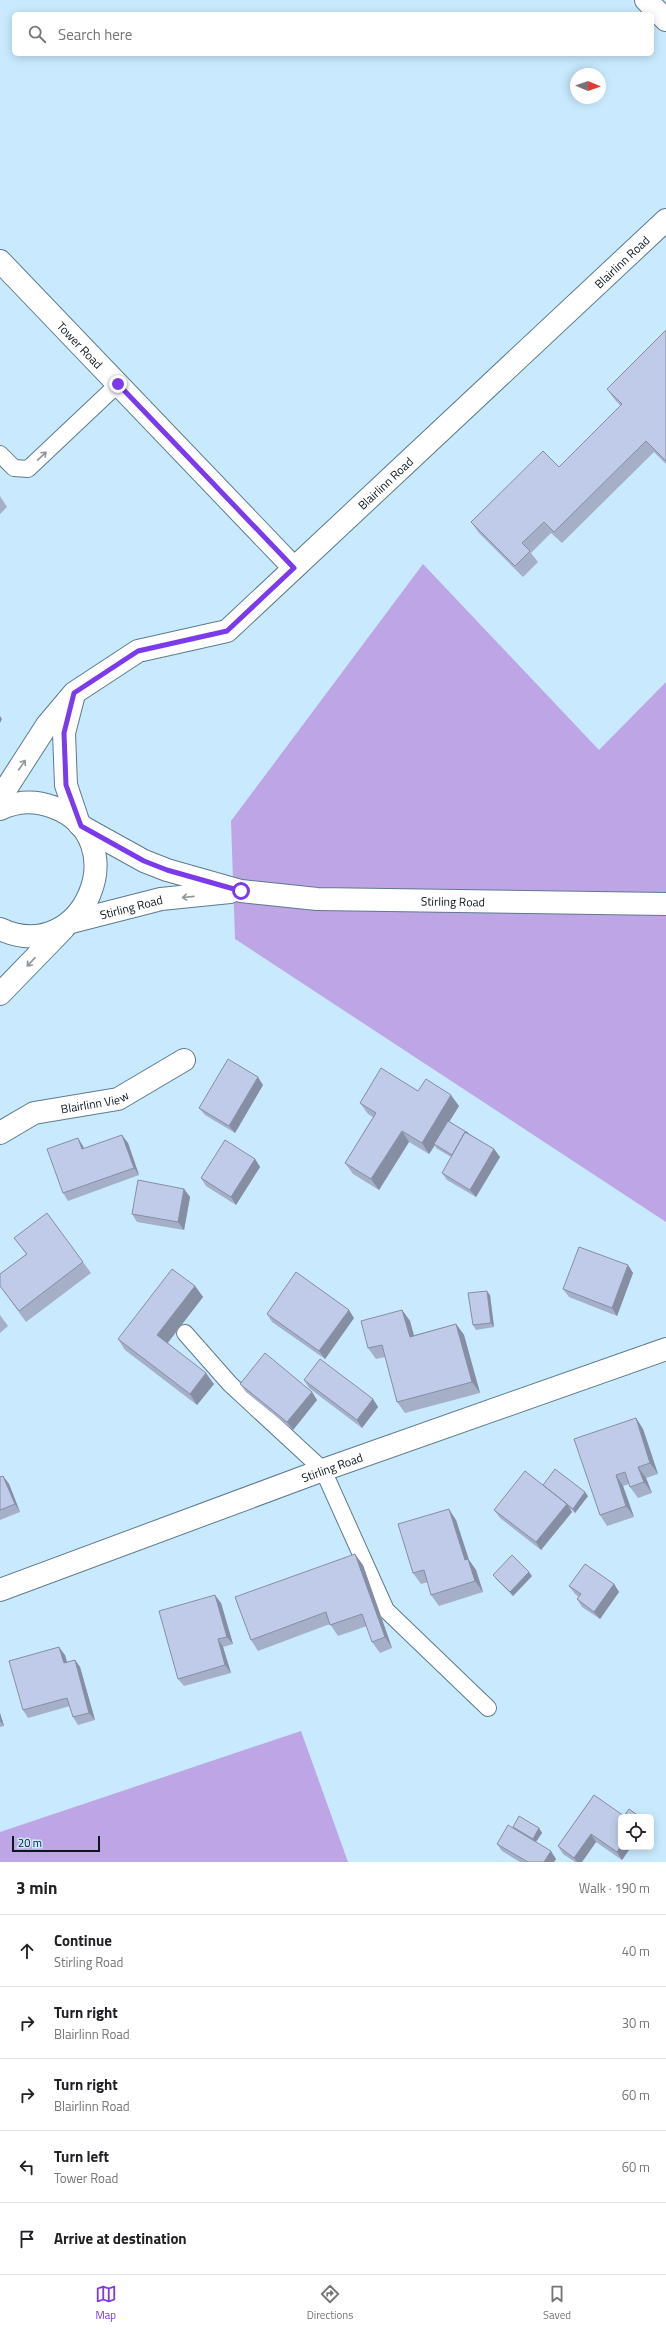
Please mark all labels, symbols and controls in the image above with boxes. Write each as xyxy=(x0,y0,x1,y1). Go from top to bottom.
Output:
search box xyxy=(12,12,654,56)
icon: search xyxy=(26,23,48,45)
text: Search here xyxy=(58,23,132,46)
north arrow xyxy=(570,68,606,104)
street label: Blairlinn Road xyxy=(590,231,654,292)
street label: Tower Road xyxy=(53,317,108,373)
route end xyxy=(109,375,127,393)
one-way arrow xyxy=(37,451,47,460)
street label: Blairlinn Road xyxy=(353,452,417,514)
one-way arrow xyxy=(18,760,26,771)
route start xyxy=(232,882,250,900)
street label: Stirling Road xyxy=(98,890,164,924)
street label: Stirling Road xyxy=(421,891,485,911)
one-way arrow xyxy=(182,893,195,900)
one-way arrow xyxy=(26,957,35,968)
street label: Blairlinn View xyxy=(59,1085,132,1118)
street label: Stirling Road xyxy=(298,1447,365,1487)
map controls xyxy=(618,1814,654,1850)
button: locate xyxy=(618,1814,654,1850)
scale bar xyxy=(12,1834,100,1853)
text: 20 m xyxy=(18,1835,42,1851)
text: 3 min xyxy=(16,1875,57,1901)
text: Walk · 190 m xyxy=(579,1878,650,1898)
text: Continue xyxy=(54,1929,112,1952)
icon: ahead xyxy=(16,1940,38,1962)
text: 40 m xyxy=(622,1941,650,1961)
text: Stirling Road xyxy=(54,1952,123,1972)
text: Turn right xyxy=(54,2001,118,2024)
icon: right xyxy=(16,2012,38,2034)
text: 30 m xyxy=(622,2013,650,2033)
text: Blairlinn Road xyxy=(54,2024,130,2044)
text: Turn right xyxy=(54,2073,118,2096)
icon: right xyxy=(16,2084,38,2106)
text: 60 m xyxy=(622,2085,650,2105)
text: Blairlinn Road xyxy=(54,2096,130,2116)
text: Turn left xyxy=(54,2145,109,2168)
icon: left xyxy=(16,2156,38,2178)
text: 60 m xyxy=(622,2157,650,2177)
text: Tower Road xyxy=(54,2168,118,2188)
text: Arrive at destination xyxy=(54,2227,187,2250)
icon: arrive xyxy=(16,2228,38,2250)
tab: Map xyxy=(95,2283,117,2323)
tab: Directions xyxy=(307,2283,353,2323)
tab: Saved xyxy=(543,2283,571,2323)

